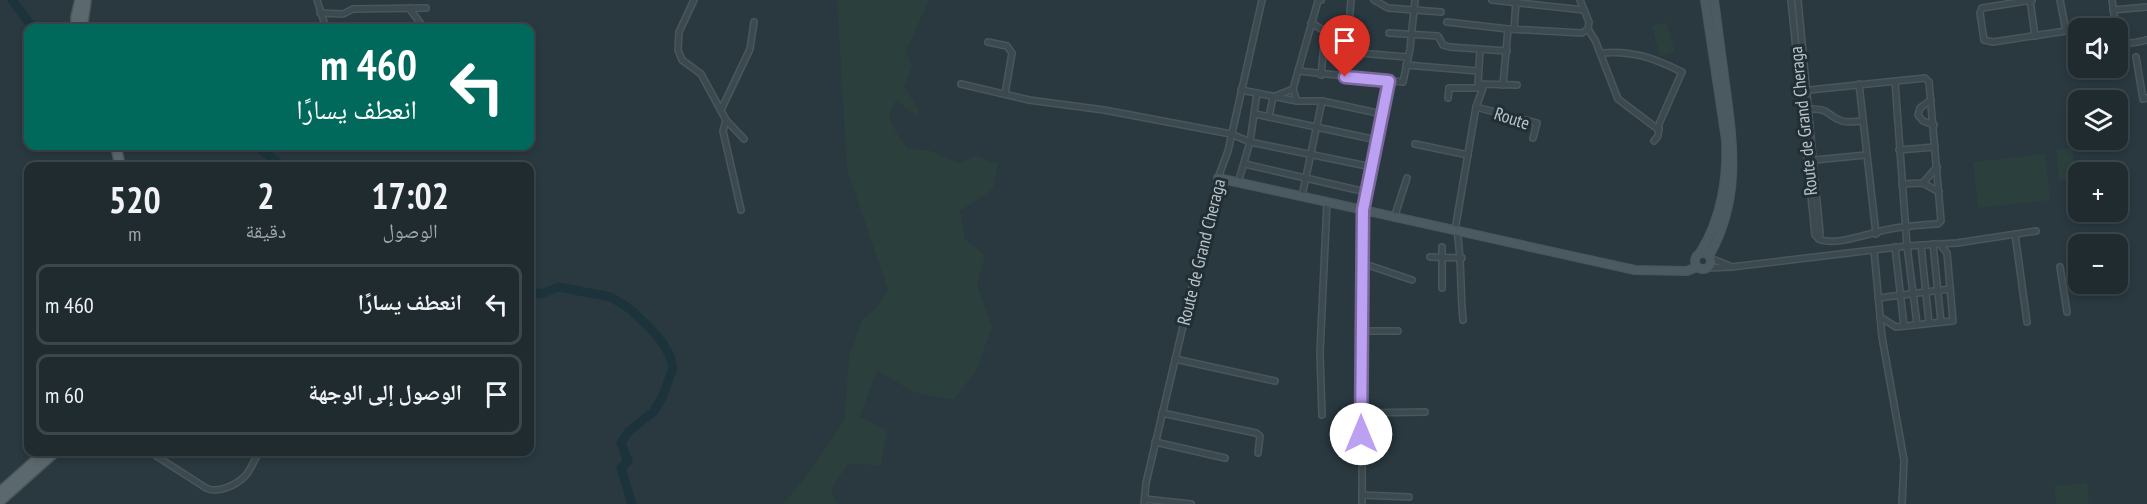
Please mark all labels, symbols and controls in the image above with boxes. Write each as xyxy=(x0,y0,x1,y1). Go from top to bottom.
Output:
pin xyxy=(1319,15,1370,77)
map controls xyxy=(2068,18,2128,294)
button: sound xyxy=(2068,18,2128,78)
icon: arrive xyxy=(1328,24,1361,57)
text: 460 m xyxy=(320,37,417,92)
street label: Route de Grand Cheraga xyxy=(1784,45,1822,197)
icon: left xyxy=(438,48,516,126)
button: layers xyxy=(2068,90,2128,150)
text: انعطف يسارًا xyxy=(296,92,417,126)
street label: Route xyxy=(1491,102,1533,134)
button: + xyxy=(2068,162,2128,222)
text: 2 xyxy=(257,172,274,219)
text: 17:02 xyxy=(371,172,449,219)
text: 520 xyxy=(109,176,161,223)
street label: Route de Grand Cheraga xyxy=(1172,177,1230,327)
text: دقيقة xyxy=(246,218,286,244)
text: الوصول xyxy=(382,218,438,244)
text: m xyxy=(128,221,141,247)
button: − xyxy=(2068,234,2128,294)
text: انعطف يسارًا xyxy=(358,288,462,316)
icon: left xyxy=(480,288,513,321)
text: 460 m xyxy=(45,291,94,319)
text: الوصول إلى الوجهة xyxy=(308,378,462,406)
icon: arrive xyxy=(480,378,513,411)
text: 60 m xyxy=(45,381,84,409)
position arrow xyxy=(1329,402,1393,466)

